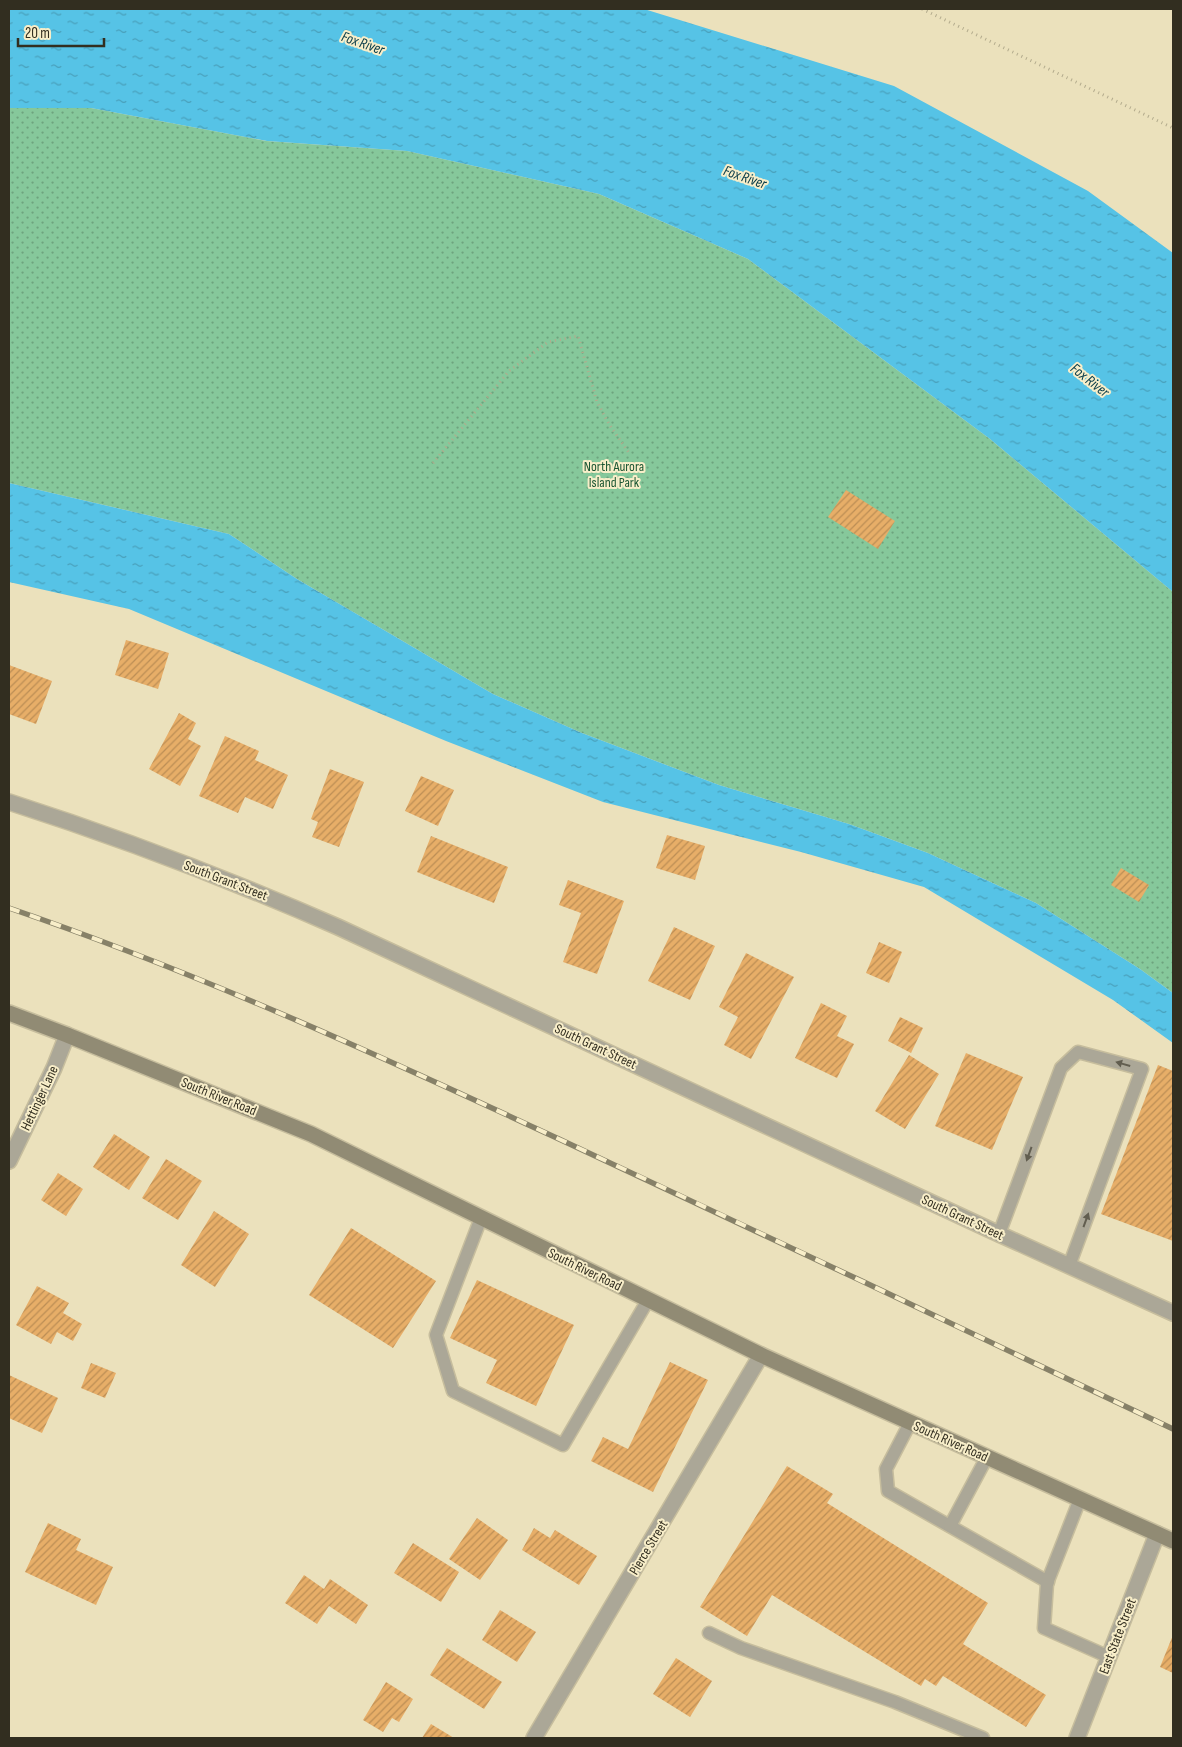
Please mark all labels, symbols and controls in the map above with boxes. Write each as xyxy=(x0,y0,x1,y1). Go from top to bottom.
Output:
scale bar xyxy=(18,15,104,47)
text: 20 m xyxy=(25,24,50,43)
water label: Fox River xyxy=(339,27,388,60)
water label: Fox River xyxy=(721,161,770,194)
water label: Fox River xyxy=(1066,359,1114,402)
park label: North Aurora Island Park xyxy=(584,458,644,491)
street label: South Grant Street xyxy=(181,857,270,904)
street label: South Grant Street xyxy=(552,1020,639,1073)
one-way arrow xyxy=(1116,1060,1131,1068)
street label: Hettinger Lane xyxy=(17,1063,62,1133)
street label: South River Road xyxy=(179,1074,259,1119)
one-way arrow xyxy=(1025,1147,1033,1162)
street label: South Grant Street xyxy=(919,1191,1006,1244)
one-way arrow xyxy=(1082,1212,1090,1227)
street label: South River Road xyxy=(545,1244,624,1295)
street label: South River Road xyxy=(911,1417,991,1465)
street label: Pierce Street xyxy=(625,1517,671,1578)
street label: East State Street xyxy=(1095,1596,1140,1676)

